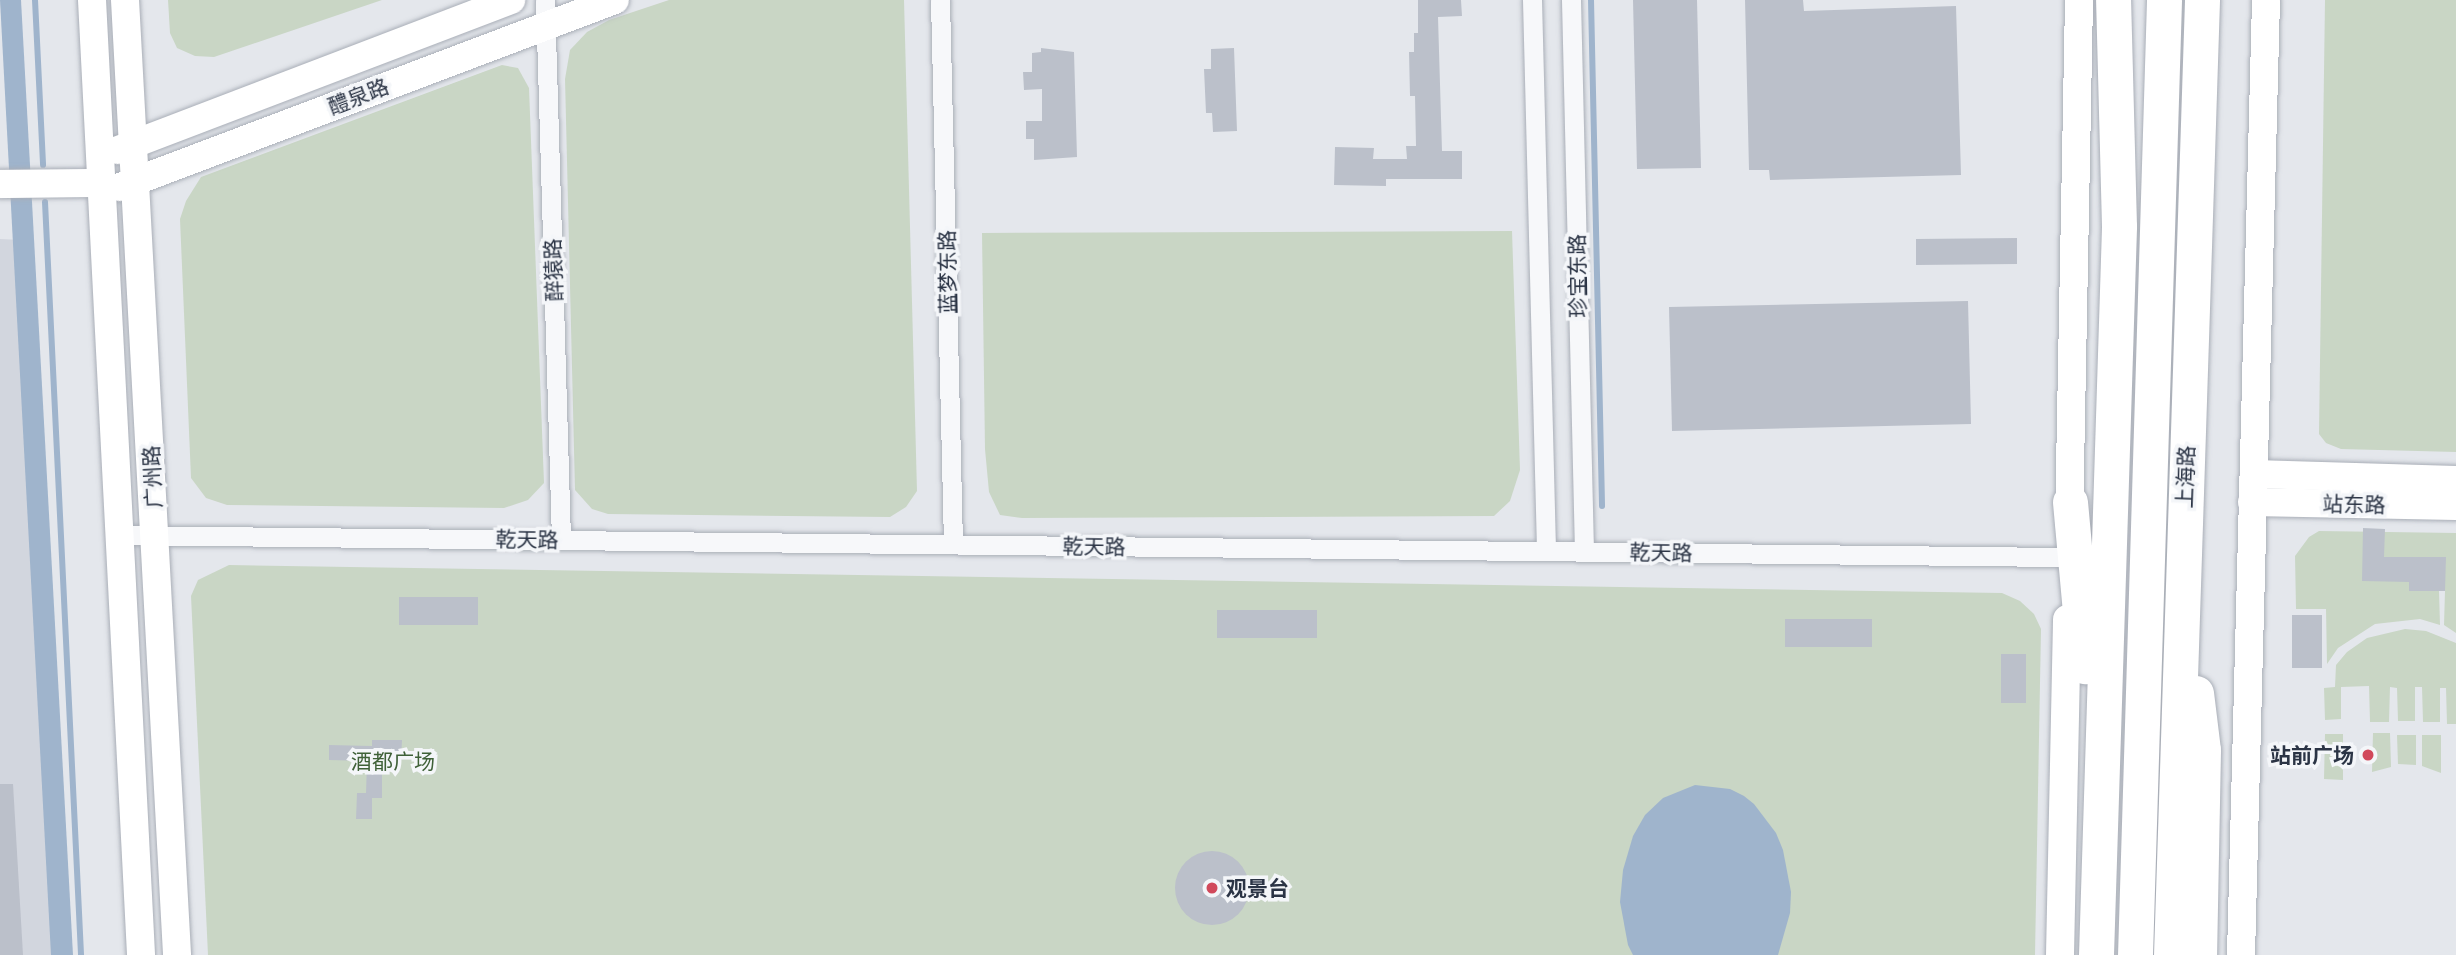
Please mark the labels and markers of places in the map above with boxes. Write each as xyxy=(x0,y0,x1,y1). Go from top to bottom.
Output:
place label: 站前广场 xyxy=(2270,742,2354,768)
marker: 站前广场 xyxy=(2360,747,2376,763)
place label: 观景台 xyxy=(1226,875,1289,901)
marker: 观景台 xyxy=(1204,880,1220,896)

